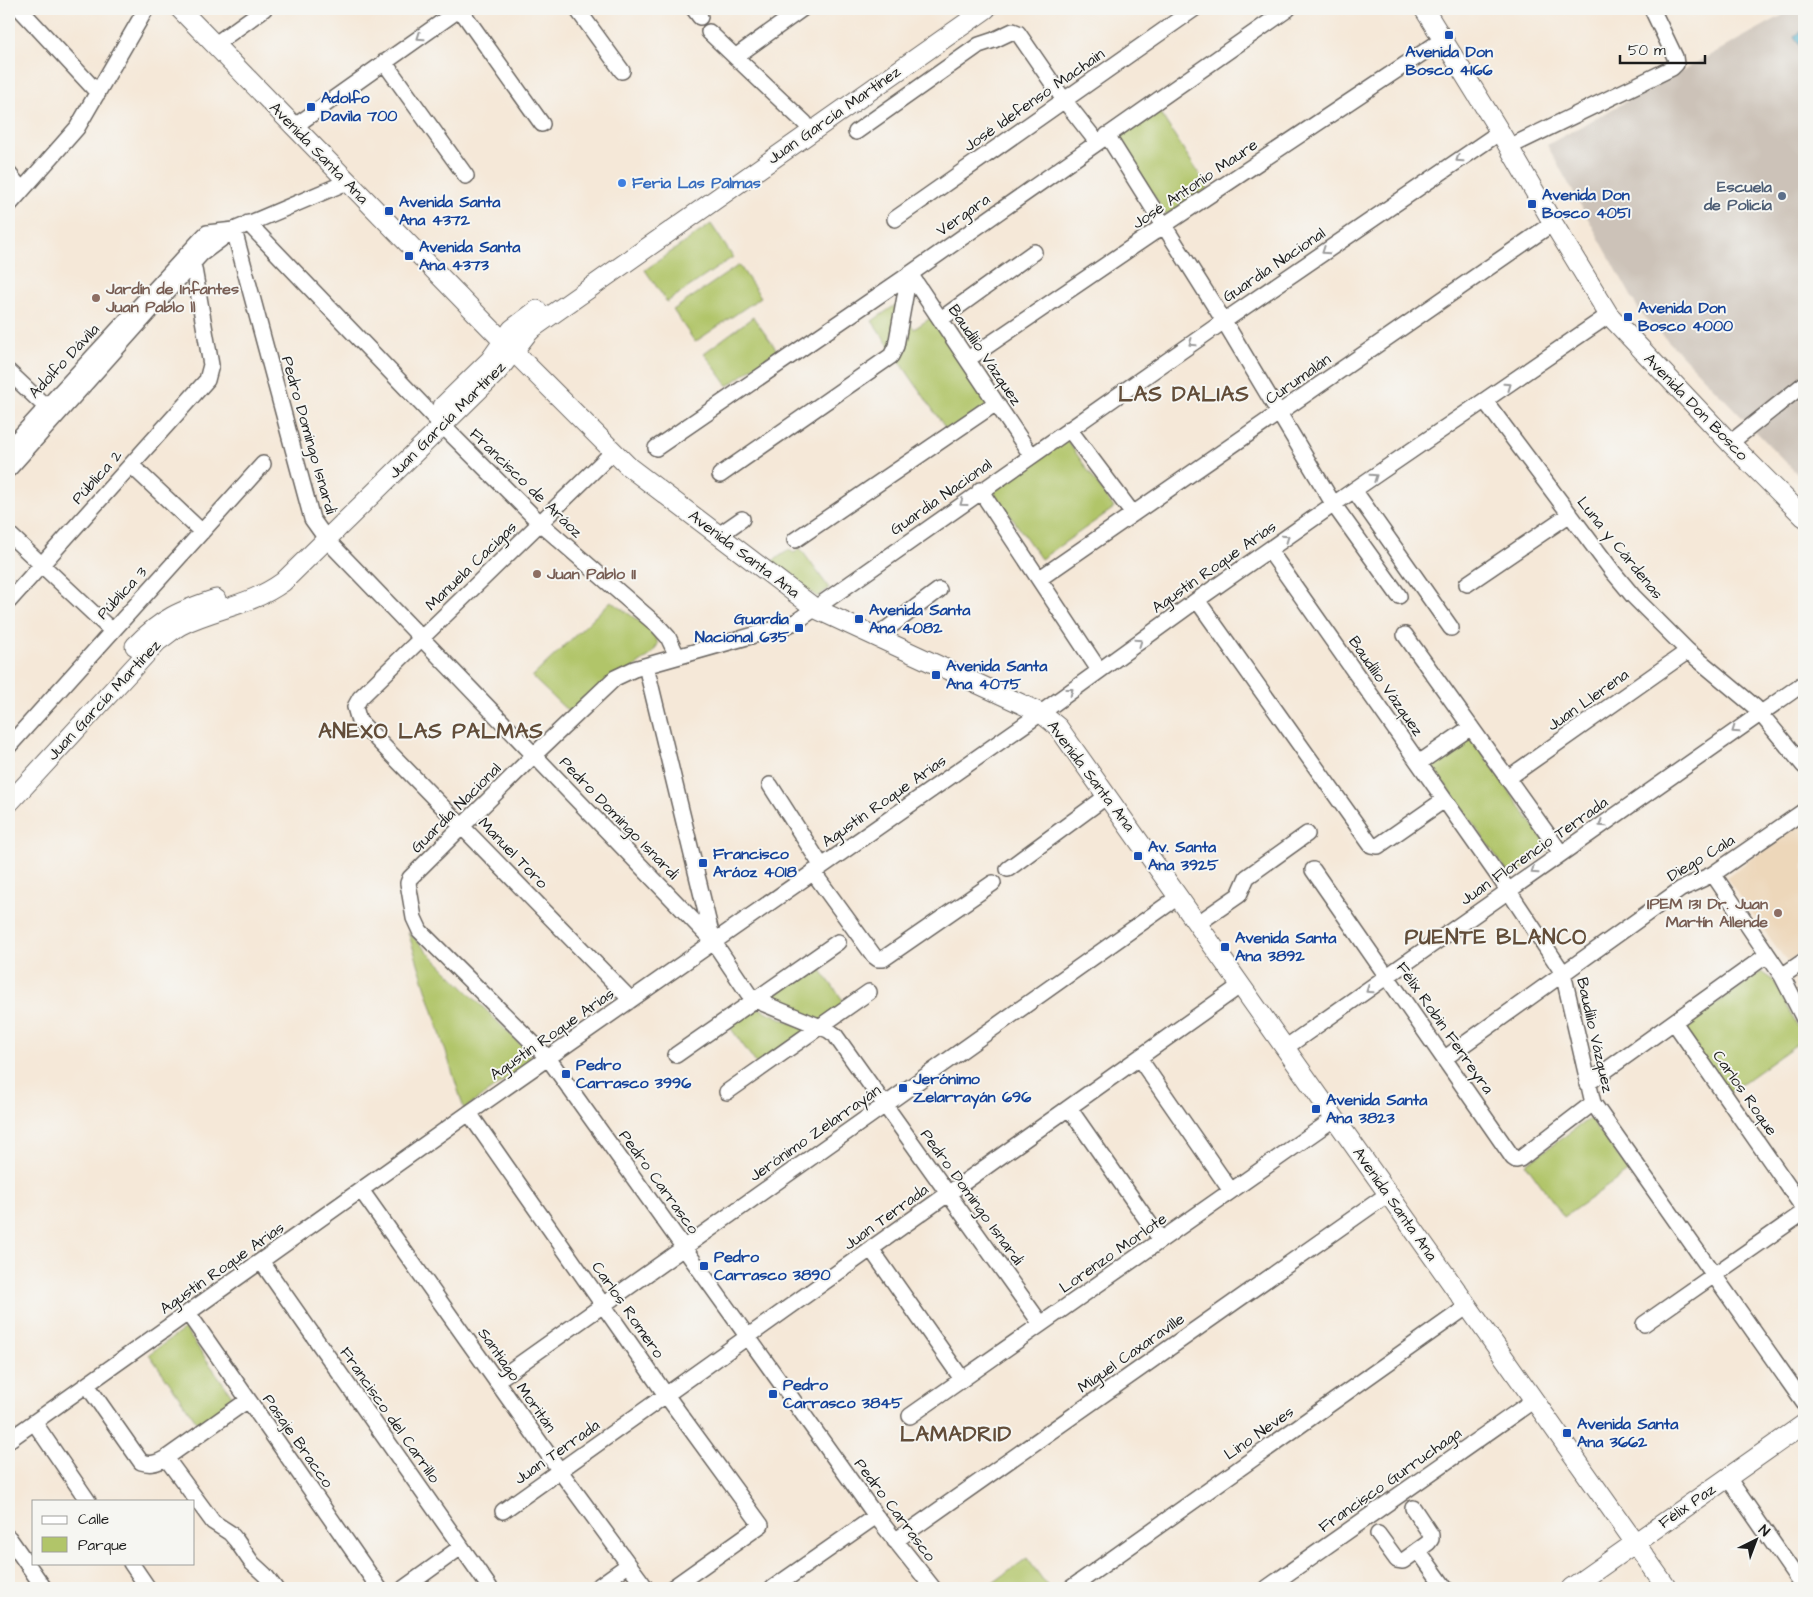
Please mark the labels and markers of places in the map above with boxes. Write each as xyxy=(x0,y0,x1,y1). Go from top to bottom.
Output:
marker: Avenida Don Bosco 4166 xyxy=(1443,29,1455,41)
place label: Avenida Don Bosco 4166 xyxy=(1405,41,1493,81)
place label: Adolfo Davila 700 xyxy=(321,87,397,127)
marker: Adolfo Davila 700 xyxy=(305,101,317,113)
place label: Feria Las Palmas xyxy=(632,172,761,194)
place label: Escuela de Policía xyxy=(1703,176,1773,216)
marker: Feria Las Palmas xyxy=(616,177,628,189)
place label: Avenida Don Bosco 4051 xyxy=(1542,184,1631,224)
marker: Escuela de Policía xyxy=(1776,190,1788,202)
place label: Avenida Santa Ana 4372 xyxy=(399,191,501,231)
marker: Avenida Don Bosco 4051 xyxy=(1526,198,1538,210)
marker: Avenida Santa Ana 4372 xyxy=(383,205,395,217)
place label: Avenida Santa Ana 4373 xyxy=(419,236,521,276)
marker: Avenida Santa Ana 4373 xyxy=(403,250,415,262)
place label: Jardín de Infantes Juan Pablo ll xyxy=(105,278,239,318)
marker: Jardín de Infantes Juan Pablo ll xyxy=(90,292,102,304)
place label: Avenida Don Bosco 4000 xyxy=(1638,297,1733,337)
marker: Avenida Don Bosco 4000 xyxy=(1622,311,1634,323)
place label: Juan Pablo II xyxy=(546,563,636,585)
marker: Juan Pablo II xyxy=(531,568,543,580)
place label: Avenida Santa Ana 4082 xyxy=(869,599,971,639)
place label: Guardia Nacional 635 xyxy=(695,608,790,648)
marker: Avenida Santa Ana 4082 xyxy=(853,613,865,625)
marker: Guardia Nacional 635 xyxy=(793,622,805,634)
place label: Avenida Santa Ana 4075 xyxy=(946,655,1048,695)
marker: Avenida Santa Ana 4075 xyxy=(930,669,942,681)
place label: Av. Santa Ana 3925 xyxy=(1148,836,1219,876)
place label: Francisco Aráoz 4018 xyxy=(713,843,798,883)
marker: Av. Santa Ana 3925 xyxy=(1132,850,1144,862)
marker: Francisco Aráoz 4018 xyxy=(697,857,709,869)
place label: IPEM 131 Dr. Juan Martín Allende xyxy=(1647,893,1768,933)
marker: IPEM 131 Dr. Juan Martín Allende xyxy=(1772,907,1784,919)
place label: Avenida Santa Ana 3892 xyxy=(1235,927,1337,967)
marker: Avenida Santa Ana 3892 xyxy=(1219,941,1231,953)
place label: Pedro Carrasco 3996 xyxy=(576,1054,691,1094)
marker: Pedro Carrasco 3996 xyxy=(560,1068,572,1080)
place label: Jerónimo Zelarrayán 696 xyxy=(912,1068,1031,1109)
marker: Jerónimo Zelarrayán 696 xyxy=(897,1082,909,1094)
place label: Avenida Santa Ana 3823 xyxy=(1326,1089,1428,1129)
marker: Avenida Santa Ana 3823 xyxy=(1310,1103,1322,1115)
place label: Pedro Carrasco 3890 xyxy=(714,1246,831,1286)
marker: Pedro Carrasco 3890 xyxy=(698,1260,710,1272)
place label: Pedro Carrasco 3845 xyxy=(783,1374,903,1414)
marker: Pedro Carrasco 3845 xyxy=(767,1388,779,1400)
place label: Avenida Santa Ana 3662 xyxy=(1577,1413,1679,1453)
marker: Avenida Santa Ana 3662 xyxy=(1561,1427,1573,1439)

